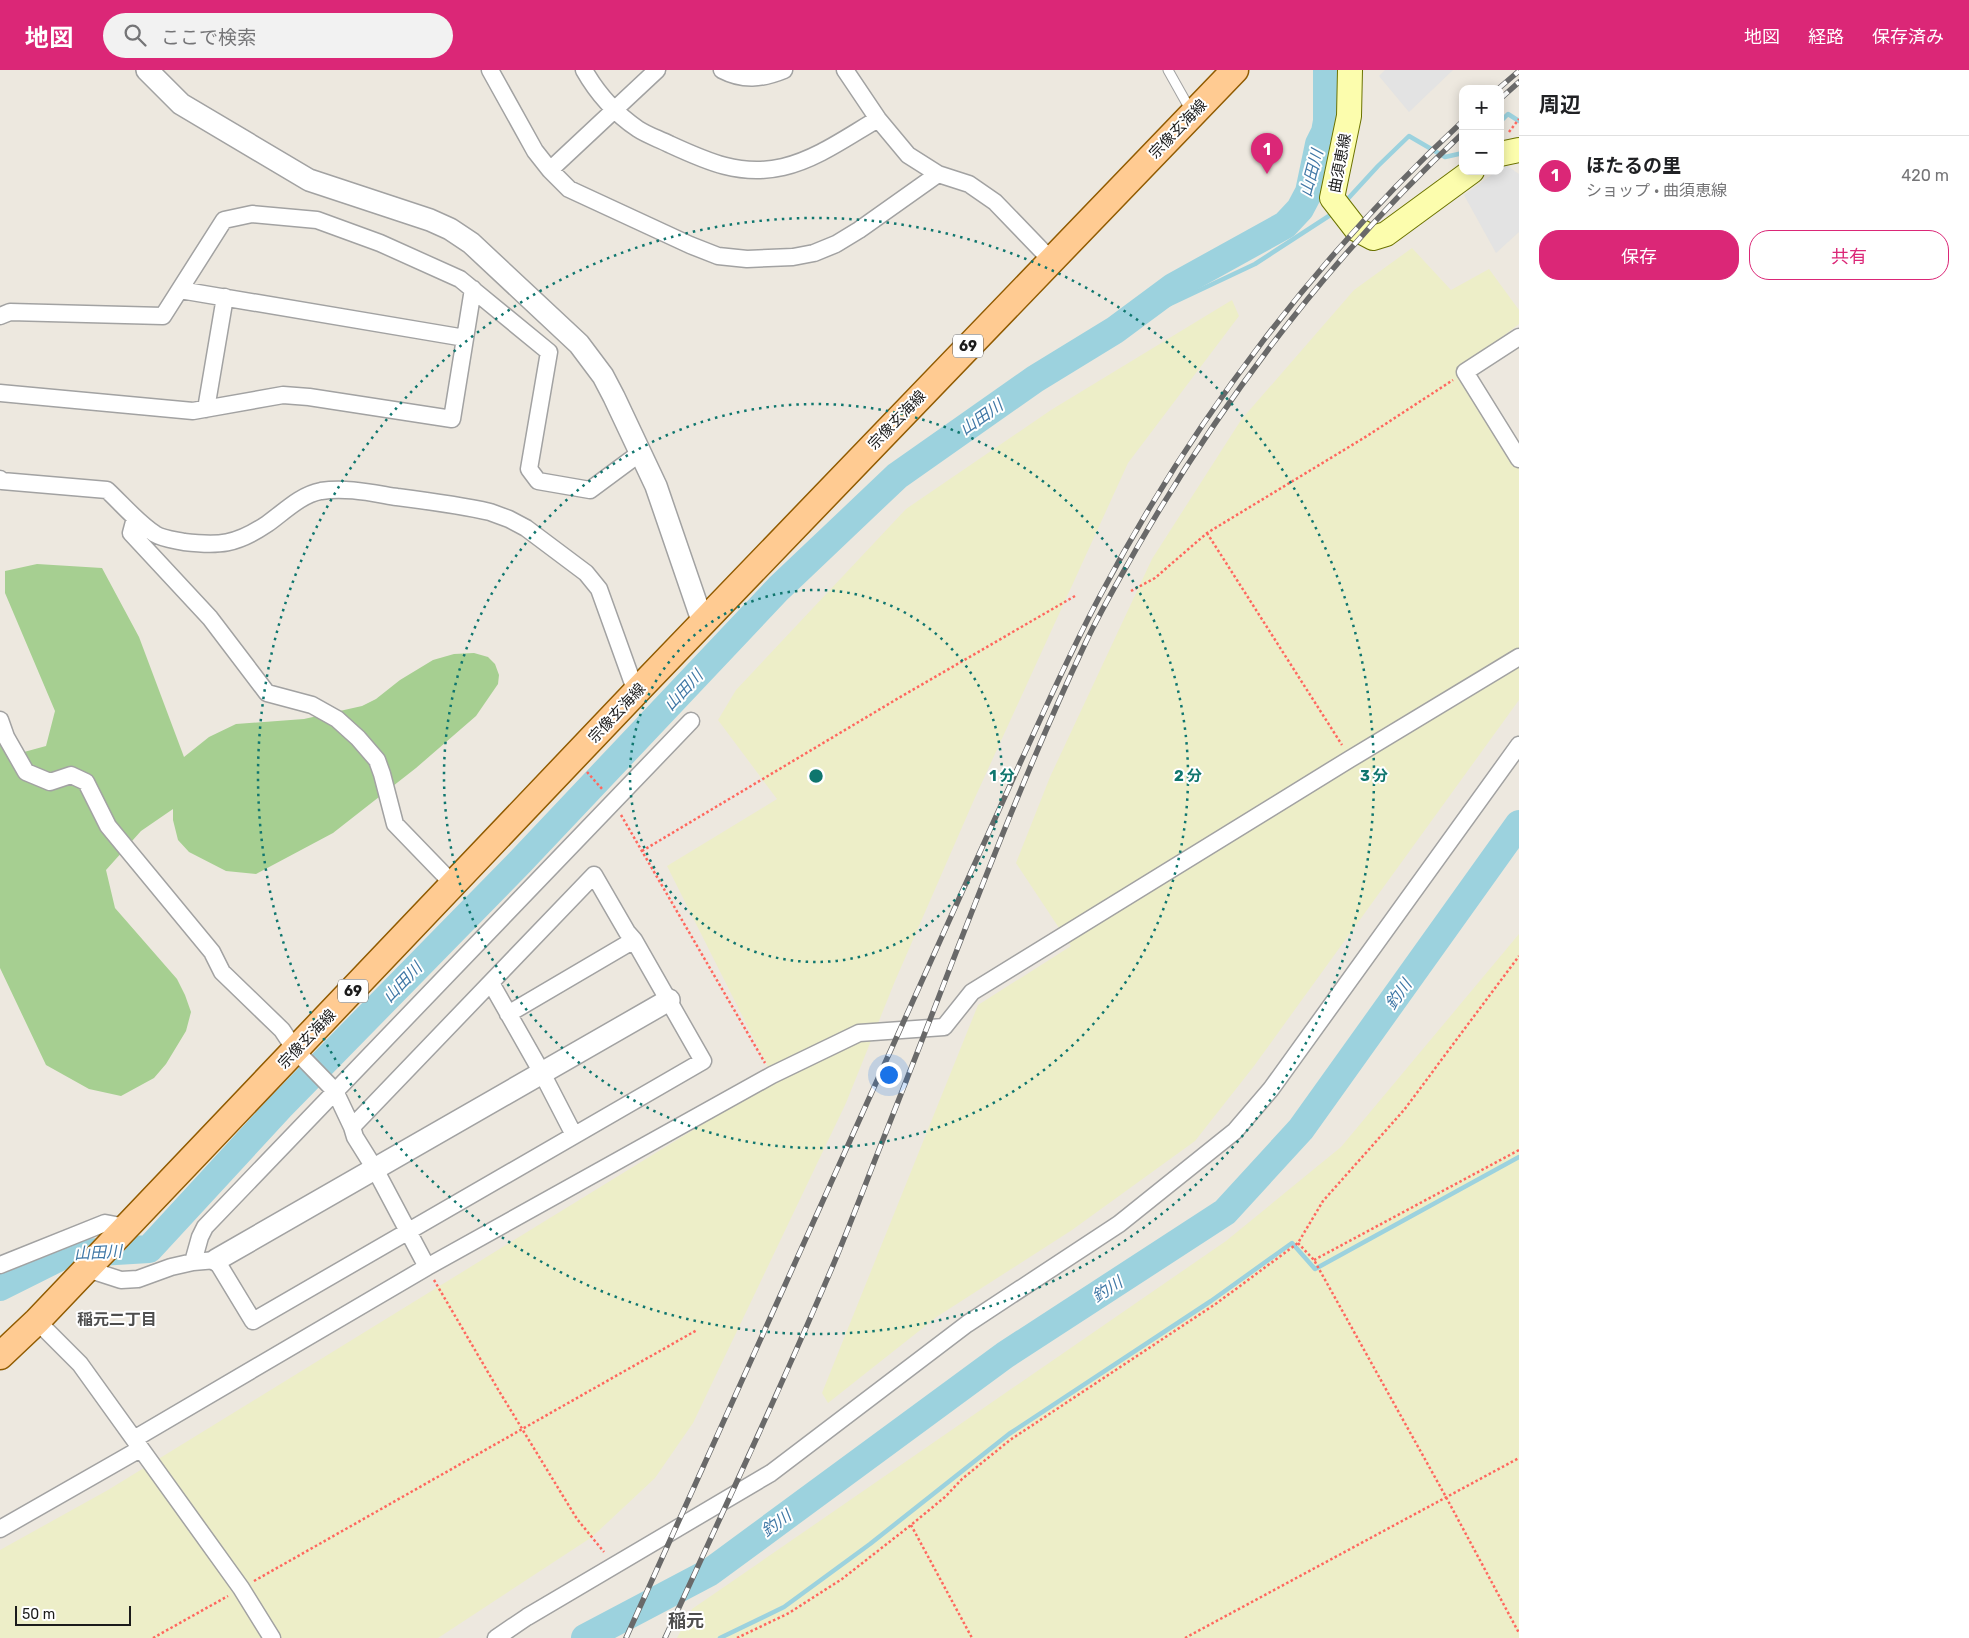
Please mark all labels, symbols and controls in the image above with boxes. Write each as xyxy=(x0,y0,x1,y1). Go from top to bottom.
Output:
search box xyxy=(103,13,453,58)
icon: search xyxy=(121,21,149,49)
text: 地図 xyxy=(25,24,73,52)
text: ここで検索 xyxy=(161,26,256,49)
text: 地図 xyxy=(1744,26,1780,48)
text: 経路 xyxy=(1808,26,1844,48)
text: 保存済み xyxy=(1872,26,1944,48)
map controls xyxy=(1459,85,1504,175)
button: + xyxy=(1459,85,1504,130)
text: 周辺 xyxy=(1539,92,1581,117)
street label: 宗像玄海線 xyxy=(1145,96,1211,162)
button: − xyxy=(1459,130,1504,175)
street label: 曲須恵線 xyxy=(1325,132,1355,194)
pin: 1 xyxy=(1251,133,1283,174)
water label: 山田川 xyxy=(1296,146,1327,199)
text: ほたるの里 xyxy=(1586,154,1681,177)
text: 1 xyxy=(1551,166,1559,185)
text: 420 m xyxy=(1901,166,1949,185)
text: ショップ · 曲須恵線 xyxy=(1586,181,1727,200)
button: 保存 xyxy=(1539,230,1739,280)
button: 共有 xyxy=(1749,230,1949,280)
road number: 69 xyxy=(953,334,983,358)
street label: 宗像玄海線 xyxy=(864,387,930,453)
water label: 山田川 xyxy=(956,395,1008,439)
water label: 山田川 xyxy=(660,665,708,714)
street label: 宗像玄海線 xyxy=(585,679,649,747)
centre of rings xyxy=(807,767,825,785)
text: 1 分 xyxy=(989,767,1015,785)
text: 2 分 xyxy=(1174,767,1202,785)
text: 3 分 xyxy=(1360,767,1388,785)
water label: 山田川 xyxy=(379,957,427,1006)
water label: 釣川 xyxy=(1381,974,1417,1013)
road number: 69 xyxy=(338,979,368,1002)
street label: 宗像玄海線 xyxy=(274,1006,340,1072)
your location xyxy=(876,1062,902,1088)
water label: 山田川 xyxy=(74,1242,124,1263)
water label: 釣川 xyxy=(1089,1272,1128,1306)
district label: 稲元二丁目 xyxy=(77,1310,157,1329)
water label: 釣川 xyxy=(758,1505,796,1540)
scale bar xyxy=(15,1603,131,1626)
text: 50 m xyxy=(22,1606,55,1623)
district label: 稲元 xyxy=(668,1610,704,1632)

